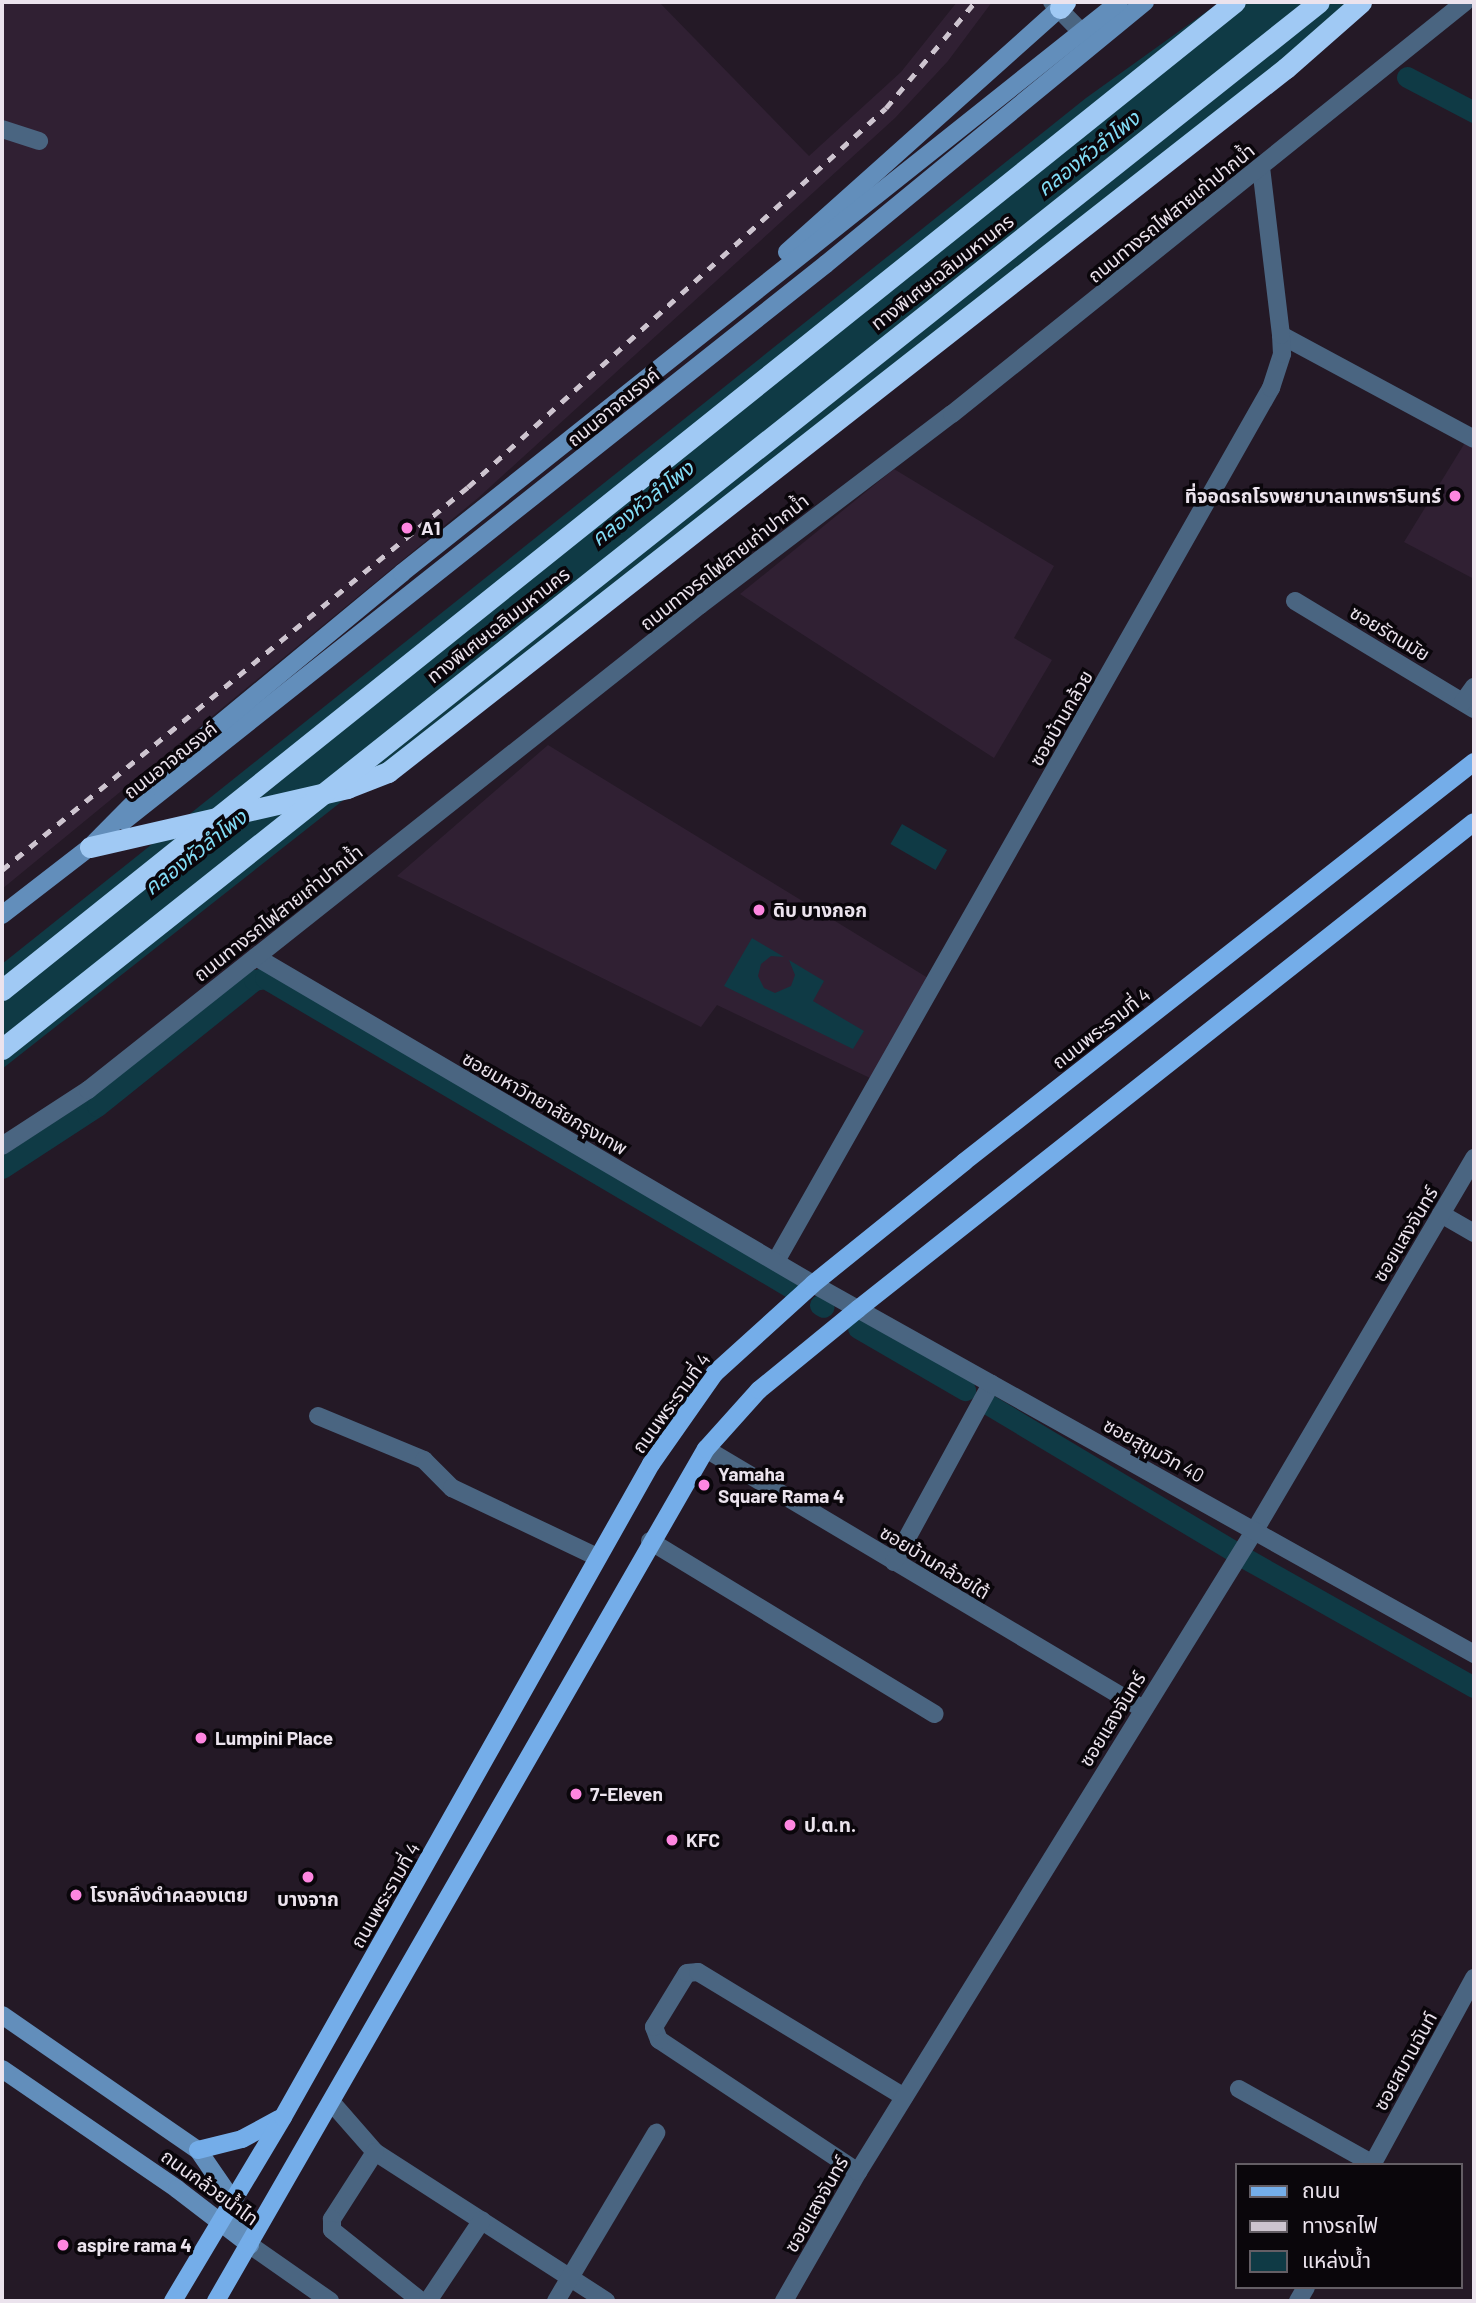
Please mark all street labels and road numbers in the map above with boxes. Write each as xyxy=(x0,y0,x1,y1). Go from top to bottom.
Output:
street label: ถนนทางรถไฟสายเก่าปากน้ำ xyxy=(1083,139,1259,287)
street label: ทางพิเศษเฉลิมมหานคร xyxy=(866,209,1018,335)
street label: ถนนอาจณรงค์ xyxy=(562,363,664,451)
street label: ถนนทางรถไฟสายเก่าปากน้ำ xyxy=(635,489,813,635)
street label: ทางพิเศษเฉลิมมหานคร xyxy=(422,562,574,688)
street label: ซอยรัตนมัย xyxy=(1346,600,1434,666)
street label: ซอยบ้านกล้วย xyxy=(1025,666,1097,770)
street label: ถนนอาจณรงค์ xyxy=(119,717,221,803)
street label: ถนนทางรถไฟสายเก่าปากน้ำ xyxy=(189,840,367,986)
street label: ถนนพระรามที่ 4 xyxy=(1047,983,1155,1073)
street label: ซอยมหาวิทยาลัยกรุงเทพ xyxy=(459,1046,631,1160)
street label: ซอยแสงจันทร์ xyxy=(1368,1182,1442,1286)
street label: ถนนพระรามที่ 4 xyxy=(627,1349,715,1457)
street label: ซอยสุขุมวิท 40 xyxy=(1100,1413,1208,1487)
street label: ซอยบ้านกล้วยใต้ xyxy=(876,1520,994,1604)
street label: ซอยแสงจันทร์ xyxy=(1074,1668,1150,1770)
street label: ถนนพระรามที่ 4 xyxy=(346,1838,424,1952)
street label: ซอยสมานฉันท์ xyxy=(1369,2008,1441,2114)
street label: ถนนกล้วยน้ำไท xyxy=(157,2144,263,2230)
street label: ซอยแสงจันทร์ xyxy=(779,2152,853,2256)

